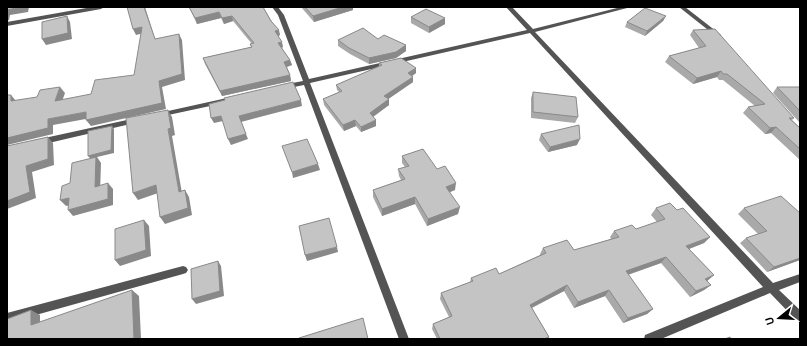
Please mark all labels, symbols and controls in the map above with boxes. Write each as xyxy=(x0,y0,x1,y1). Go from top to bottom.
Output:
north arrow xyxy=(759,298,799,338)
text: U xyxy=(763,316,776,327)

